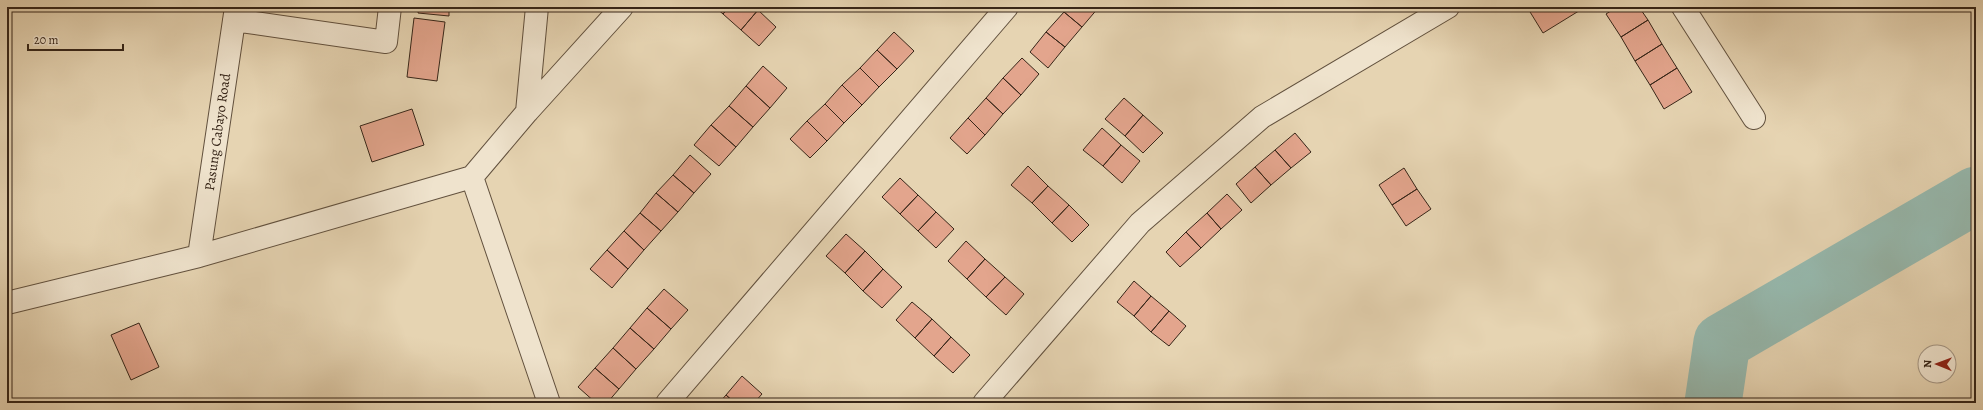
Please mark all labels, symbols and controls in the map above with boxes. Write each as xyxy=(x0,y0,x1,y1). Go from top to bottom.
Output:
scale bar xyxy=(28,26,123,52)
text: 20 m xyxy=(34,32,58,48)
street label: Pasung Cabayo Road xyxy=(200,72,235,192)
north arrow xyxy=(1917,344,1957,384)
text: N xyxy=(1920,360,1935,368)

